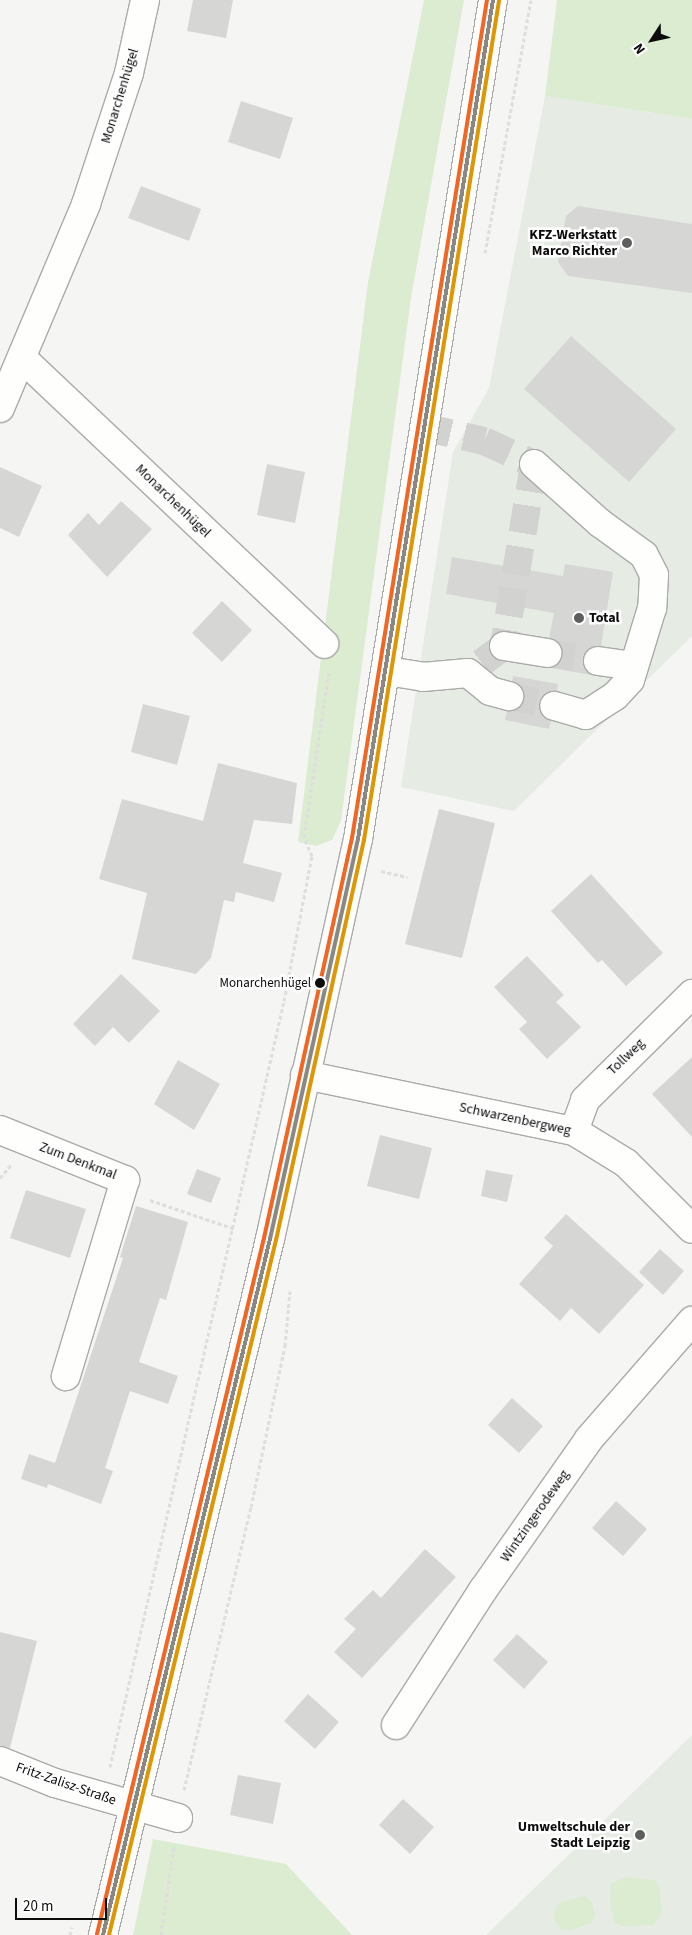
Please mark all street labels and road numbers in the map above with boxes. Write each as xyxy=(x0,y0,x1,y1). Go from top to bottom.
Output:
street label: Monarchenhügel xyxy=(98,46,142,146)
street label: Monarchenhügel xyxy=(132,461,214,541)
street label: Tollweg xyxy=(604,1035,648,1079)
street label: Schwarzenbergweg xyxy=(458,1099,572,1139)
street label: Zum Denkmal xyxy=(37,1139,119,1183)
street label: Wintzingerodeweg xyxy=(497,1467,573,1565)
street label: Fritz-Zalisz-Straße xyxy=(14,1759,118,1809)

